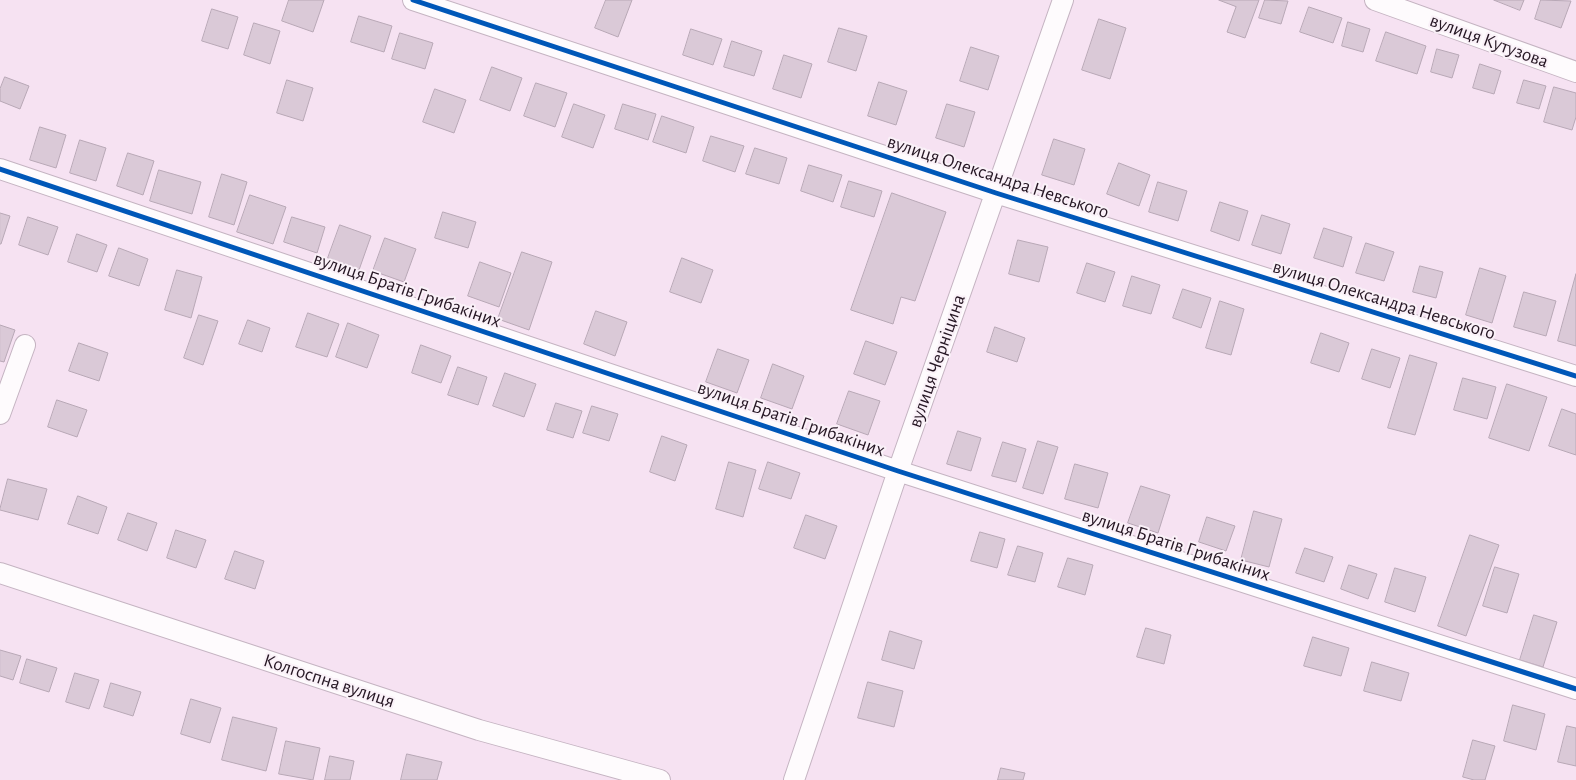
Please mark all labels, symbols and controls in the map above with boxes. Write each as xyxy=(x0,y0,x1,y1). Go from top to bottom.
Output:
street label: вулиця Кутузова xyxy=(1426,9,1552,73)
street label: вулиця Олександра Невського xyxy=(884,130,1112,224)
street label: вулиця Братів Грибакіних xyxy=(310,247,504,333)
street label: вулиця Олександра Невського xyxy=(1270,255,1498,345)
street label: вулиця Черніцина xyxy=(904,291,970,431)
street label: вулиця Братів Грибакіних xyxy=(694,376,888,462)
street label: вулиця Братів Грибакіних xyxy=(1079,504,1273,586)
street label: Колгоспна вулиця xyxy=(260,649,398,713)

